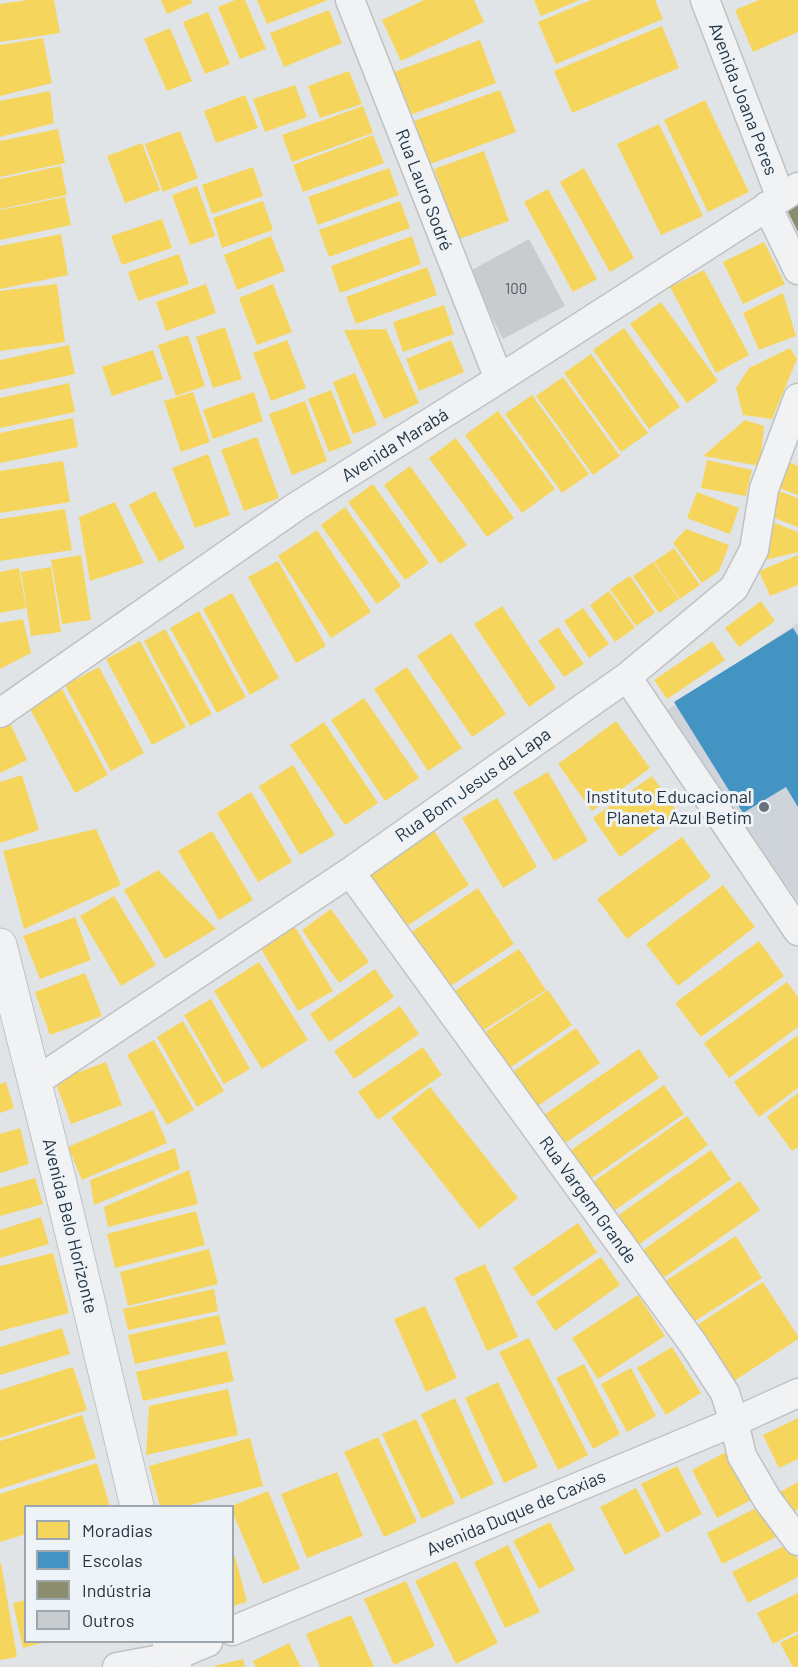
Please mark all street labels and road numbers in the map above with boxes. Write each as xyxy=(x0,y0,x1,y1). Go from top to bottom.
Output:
street label: Avenida Joana Peres xyxy=(704,20,782,178)
street label: Rua Lauro Sodré xyxy=(391,126,457,254)
street label: Avenida Marabá xyxy=(338,404,452,486)
street label: Rua Bom Jesus da Lapa xyxy=(391,723,555,847)
street label: Rua Vargem Grande xyxy=(535,1132,641,1268)
street label: Avenida Belo Horizonte xyxy=(38,1136,102,1316)
street label: Avenida Duque de Caxias xyxy=(423,1465,609,1561)

